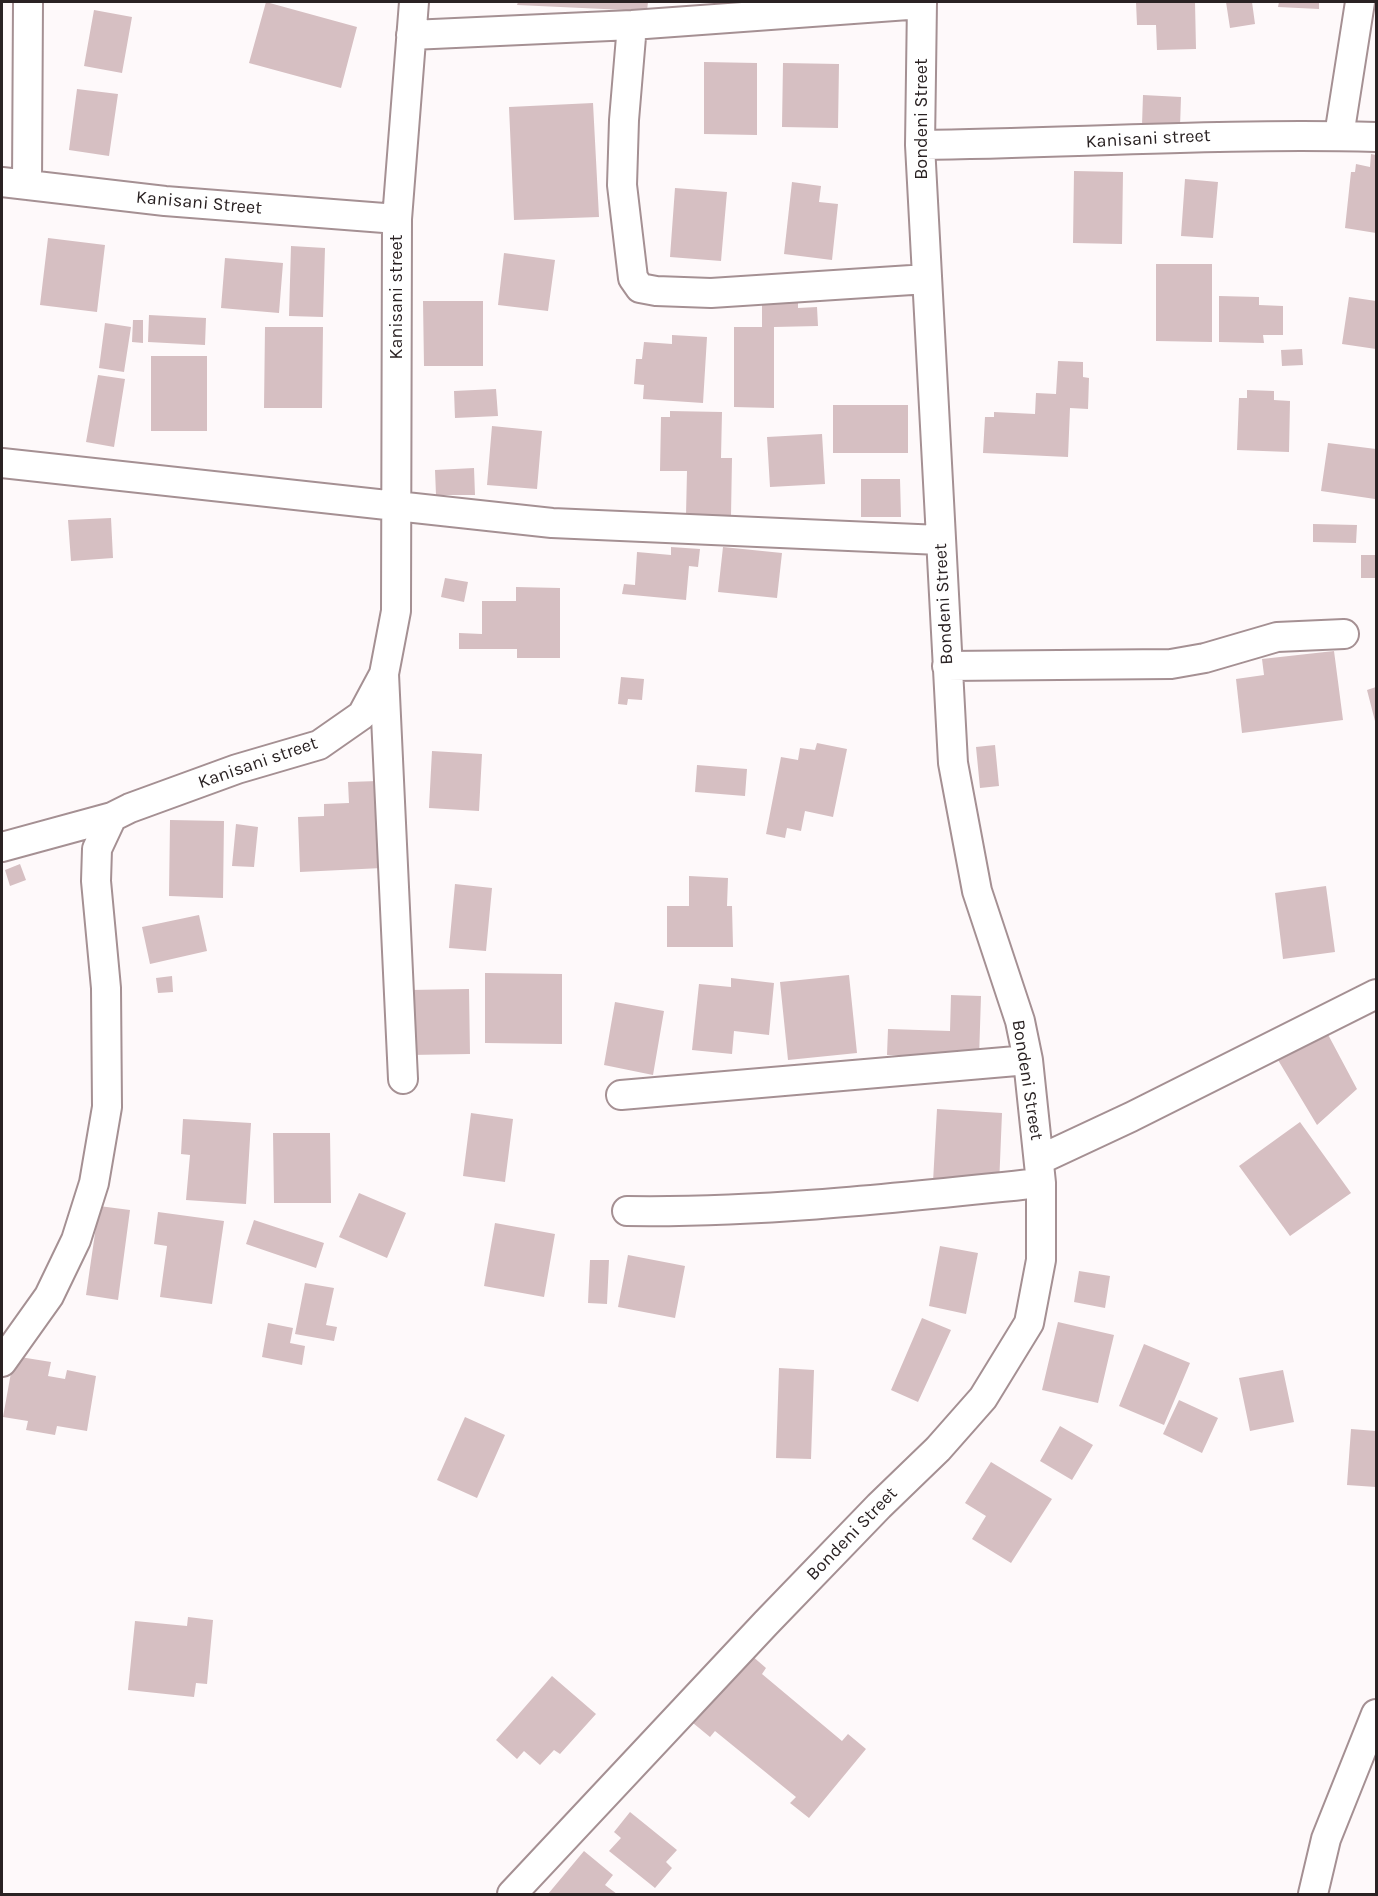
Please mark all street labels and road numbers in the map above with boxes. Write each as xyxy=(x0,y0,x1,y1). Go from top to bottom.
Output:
street label: Bondeni Street xyxy=(911,58,933,180)
street label: Kanisani street xyxy=(1085,125,1211,153)
street label: Kanisani Street xyxy=(135,187,263,219)
street label: Kanisani street xyxy=(386,235,408,359)
street label: Bondeni Street xyxy=(930,543,958,665)
street label: Kanisani street xyxy=(195,732,321,794)
street label: Bondeni Street xyxy=(1007,1018,1047,1142)
street label: Bondeni Street xyxy=(802,1483,902,1585)

